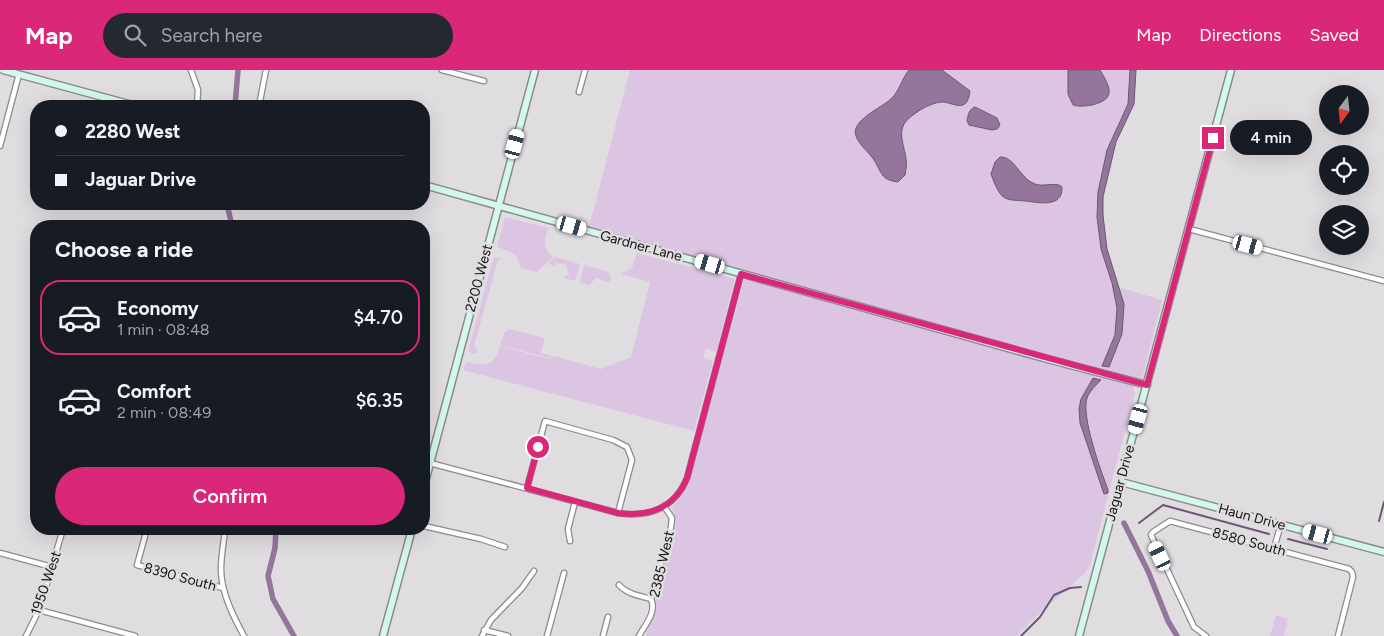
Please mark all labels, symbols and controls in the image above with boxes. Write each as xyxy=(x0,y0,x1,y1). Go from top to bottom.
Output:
search box xyxy=(103,13,453,58)
text: Map xyxy=(25,21,73,50)
icon: search xyxy=(121,21,149,49)
text: Search here xyxy=(161,24,262,47)
text: Map xyxy=(1136,24,1171,46)
text: Directions xyxy=(1199,24,1281,46)
text: Saved xyxy=(1309,24,1359,46)
north arrow xyxy=(1319,85,1369,135)
map controls xyxy=(1319,85,1369,255)
text: 2280 West xyxy=(85,120,180,143)
callout: 4 min xyxy=(1230,120,1313,156)
route end xyxy=(1202,127,1224,149)
car xyxy=(503,128,526,160)
text: 4 min xyxy=(1251,128,1291,147)
button: locate xyxy=(1319,145,1369,195)
text: Jaguar Drive xyxy=(85,168,196,191)
button: layers xyxy=(1319,205,1369,255)
car xyxy=(555,215,588,237)
street label: Gardner Lane xyxy=(598,227,684,265)
car xyxy=(1231,234,1264,256)
text: Choose a ride xyxy=(55,236,193,263)
street label: 2200 West xyxy=(462,242,496,314)
car xyxy=(693,253,726,275)
icon: car xyxy=(57,295,102,340)
text: Economy xyxy=(117,297,199,320)
text: $4.70 xyxy=(353,306,403,329)
text: 1 min · 08:48 xyxy=(117,320,210,339)
icon: car xyxy=(57,378,102,423)
text: Comfort xyxy=(117,380,192,403)
text: $6.35 xyxy=(356,389,403,412)
text: 2 min · 08:49 xyxy=(117,403,211,422)
car xyxy=(1126,403,1149,435)
route start xyxy=(527,436,549,458)
street label: Jaguar Drive xyxy=(1102,443,1138,523)
button: Confirm xyxy=(55,467,405,525)
street label: Haun Drive xyxy=(1216,500,1288,534)
car xyxy=(1301,523,1334,545)
street label: 8580 South xyxy=(1210,524,1288,560)
street label: 2385 West xyxy=(646,529,678,599)
car xyxy=(1146,539,1173,573)
street label: 1950 West xyxy=(27,549,65,617)
street label: 8390 South xyxy=(142,559,218,595)

